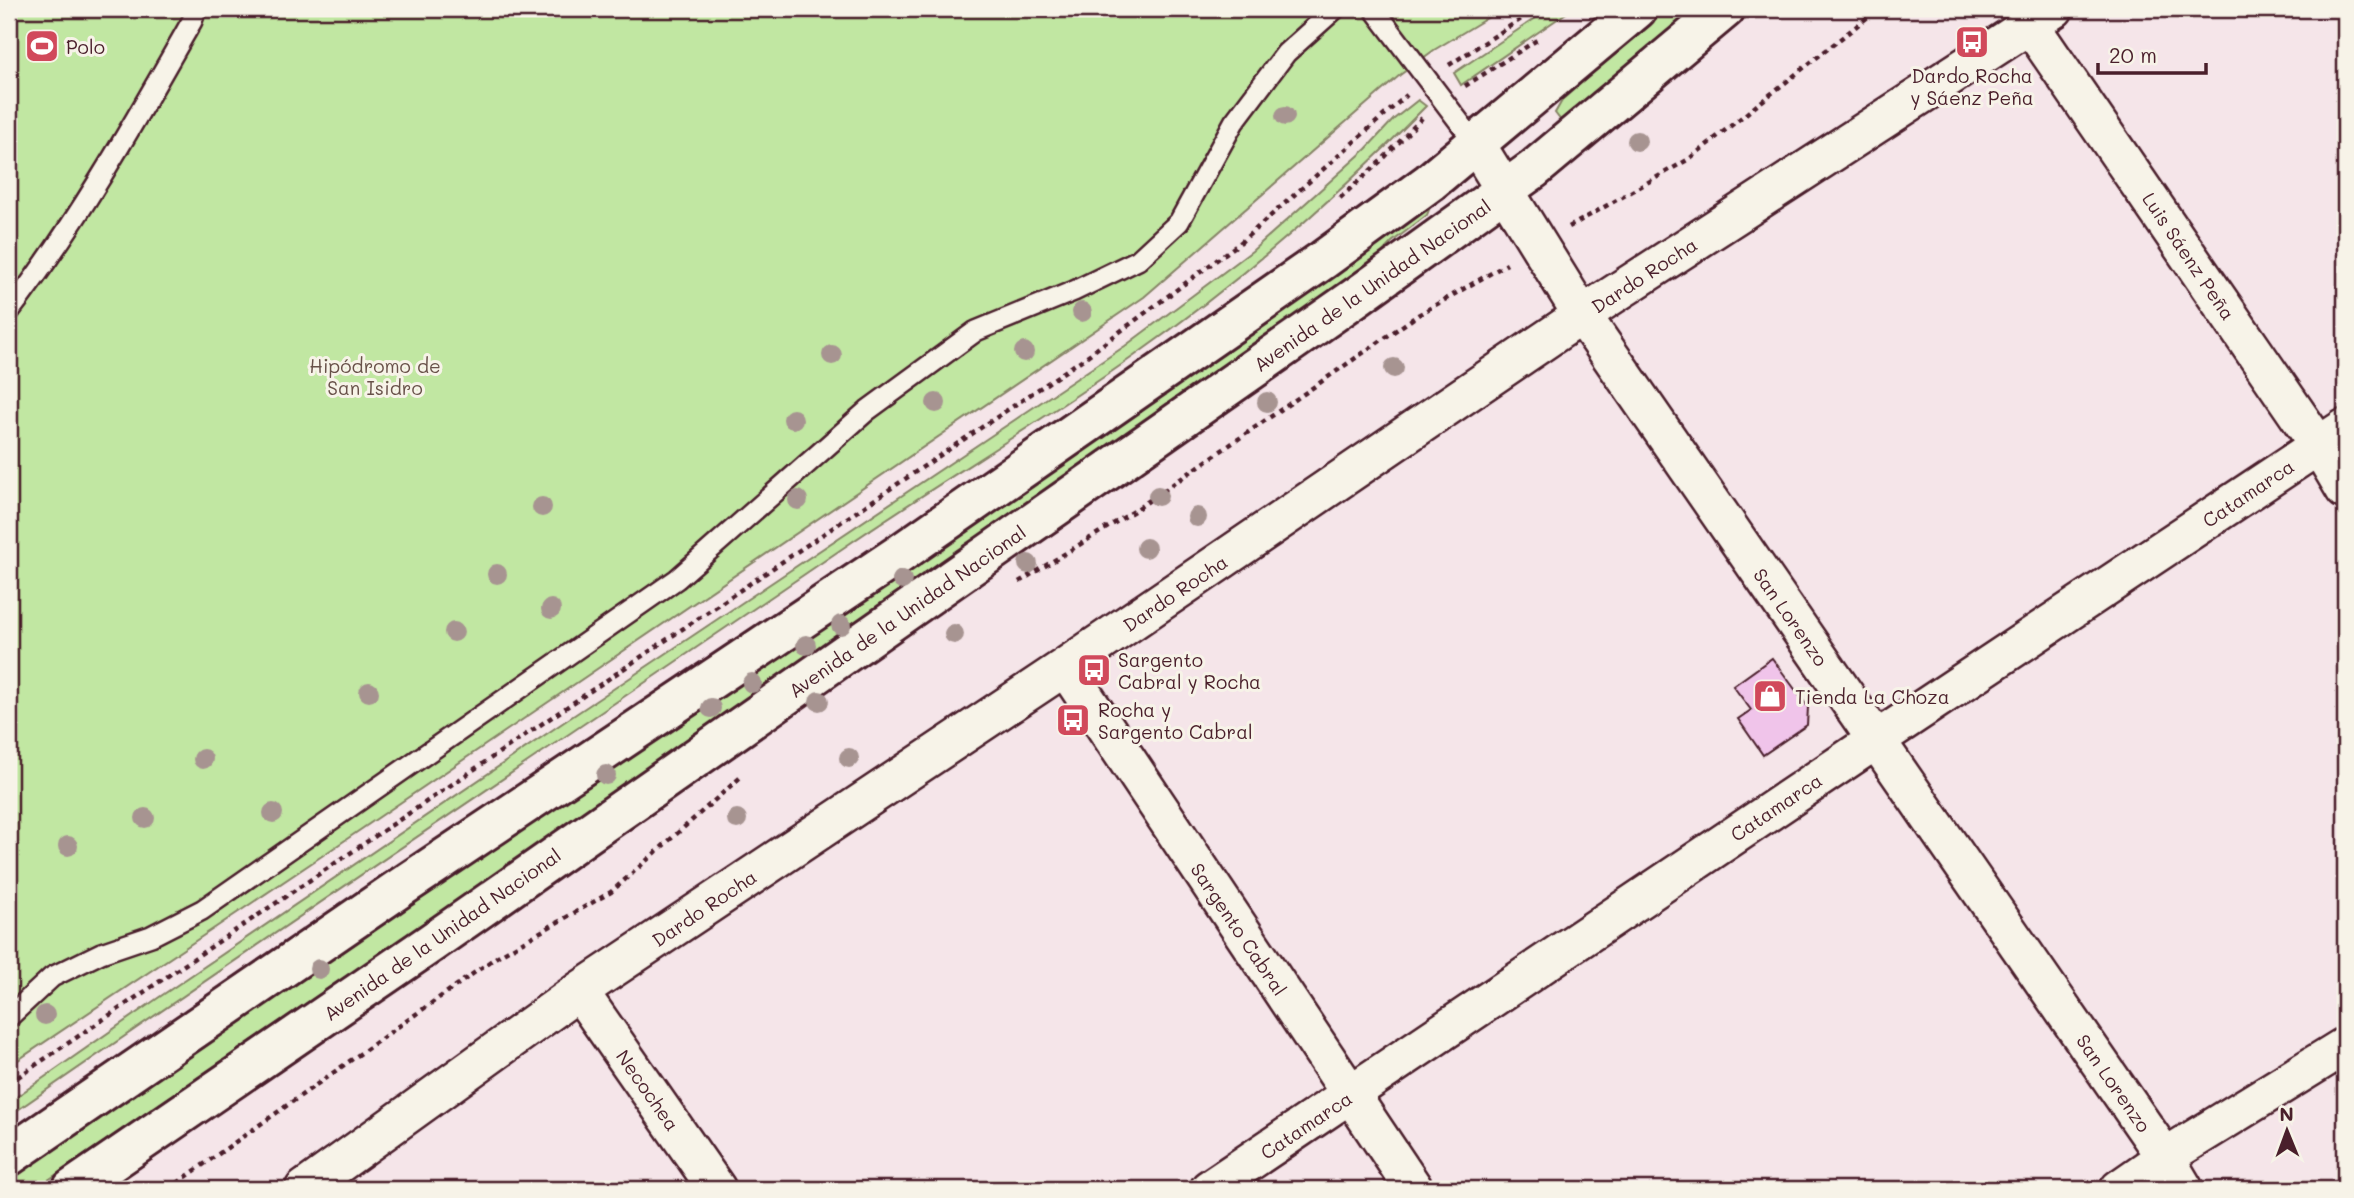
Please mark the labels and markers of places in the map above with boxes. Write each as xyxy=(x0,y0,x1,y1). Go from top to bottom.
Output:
bus stop icon: Dardo Rocha y Sáenz Peña xyxy=(1953,23,1991,61)
sports icon: Polo xyxy=(23,27,61,65)
place label: Polo xyxy=(66,34,105,59)
place label: Dardo Rocha y Sáenz Peña xyxy=(1910,63,2034,110)
place label: Sargento Cabral y Rocha xyxy=(1118,647,1261,694)
bus stop icon: Sargento Cabral y Rocha xyxy=(1075,651,1113,689)
shop icon: Tienda La Choza xyxy=(1751,677,1789,715)
place label: Tienda La Choza xyxy=(1795,684,1950,709)
place label: Rocha y Sargento Cabral xyxy=(1098,697,1253,744)
bus stop icon: Rocha y Sargento Cabral xyxy=(1054,701,1092,739)

